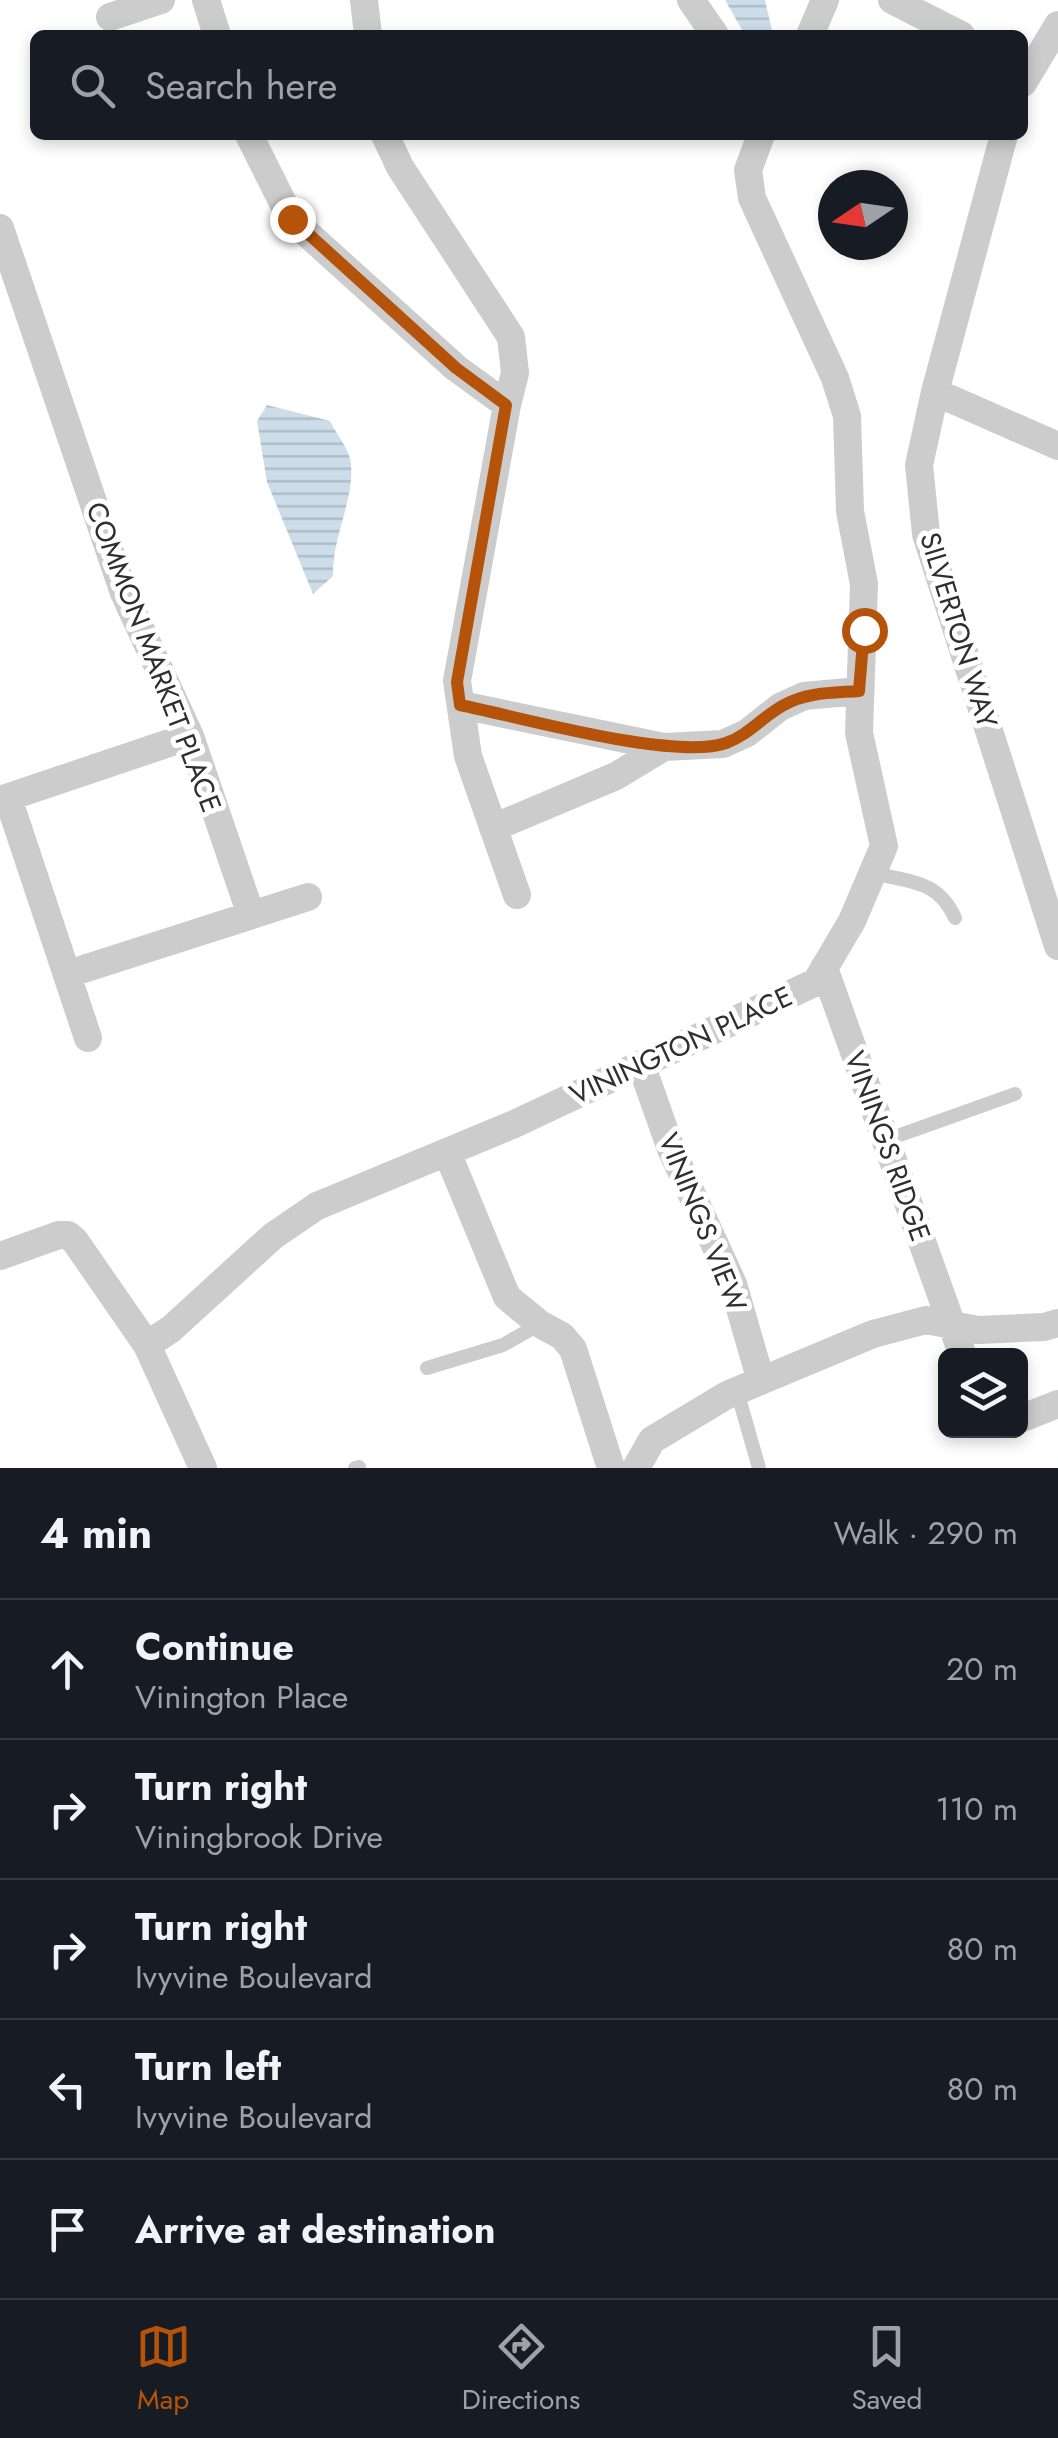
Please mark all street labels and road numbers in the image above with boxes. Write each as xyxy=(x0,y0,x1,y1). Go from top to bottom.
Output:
street label: COMMON MARKET PLACE xyxy=(75,496,232,818)
street label: SILVERTON WAY xyxy=(909,527,1008,733)
street label: VININGTON PLACE xyxy=(563,976,799,1115)
street label: VININGS RIDGE xyxy=(834,1045,941,1247)
street label: VININGS VIEW xyxy=(648,1127,757,1318)

